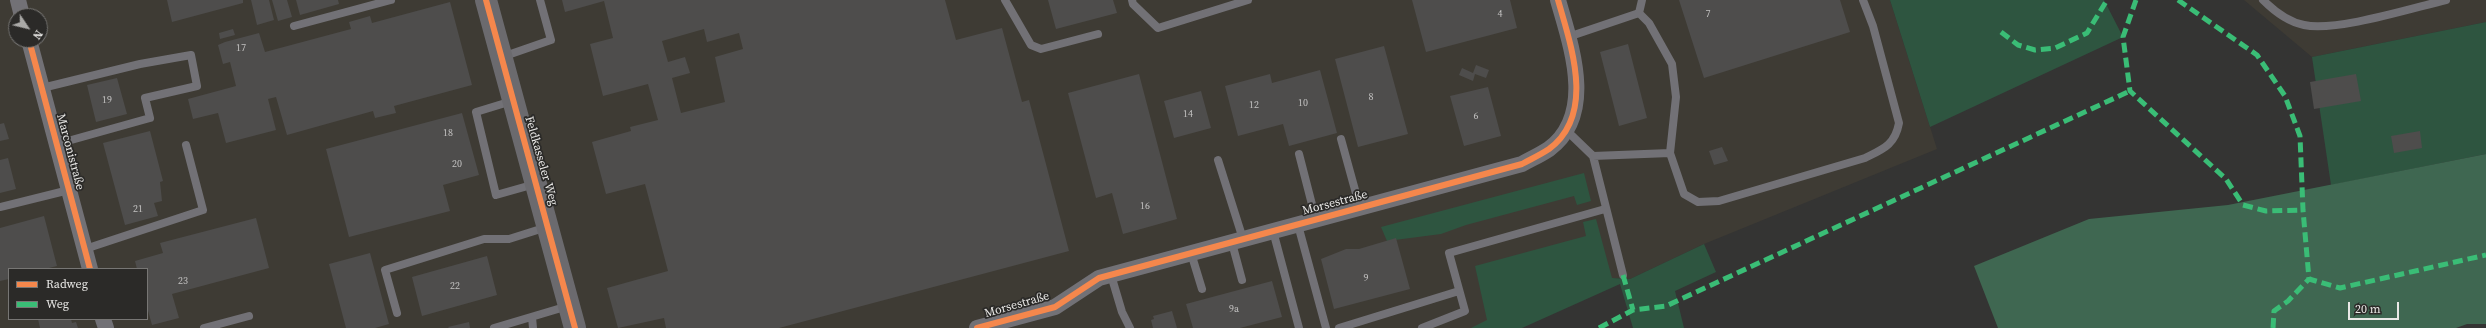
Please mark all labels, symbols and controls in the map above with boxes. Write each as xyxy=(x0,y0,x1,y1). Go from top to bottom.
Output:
north arrow xyxy=(8,8,48,48)
house number: 4 xyxy=(1498,8,1502,20)
house number: 7 xyxy=(1706,8,1710,20)
text: N xyxy=(29,27,46,42)
house number: 17 xyxy=(236,42,246,54)
house number: 8 xyxy=(1369,91,1373,103)
house number: 19 xyxy=(102,94,112,106)
house number: 10 xyxy=(1298,97,1308,109)
house number: 12 xyxy=(1249,99,1259,111)
house number: 14 xyxy=(1183,108,1193,120)
house number: 6 xyxy=(1474,110,1478,122)
street label: Marconistraße xyxy=(53,112,87,192)
street label: Feldkasseler Weg xyxy=(521,115,561,207)
house number: 18 xyxy=(443,127,453,139)
house number: 20 xyxy=(452,158,462,170)
street label: Morsestraße xyxy=(1301,187,1369,219)
house number: 16 xyxy=(1140,200,1150,212)
house number: 21 xyxy=(133,203,143,215)
legend xyxy=(8,268,148,320)
house number: 9 xyxy=(1364,272,1368,284)
house number: 23 xyxy=(178,275,188,287)
text: Radweg xyxy=(46,276,88,292)
house number: 22 xyxy=(450,280,460,292)
street label: Morsestraße xyxy=(983,289,1051,321)
scale bar xyxy=(2350,294,2401,320)
text: Weg xyxy=(46,296,69,312)
text: 20 m xyxy=(2355,301,2381,317)
house number: 9a xyxy=(1229,303,1239,315)

